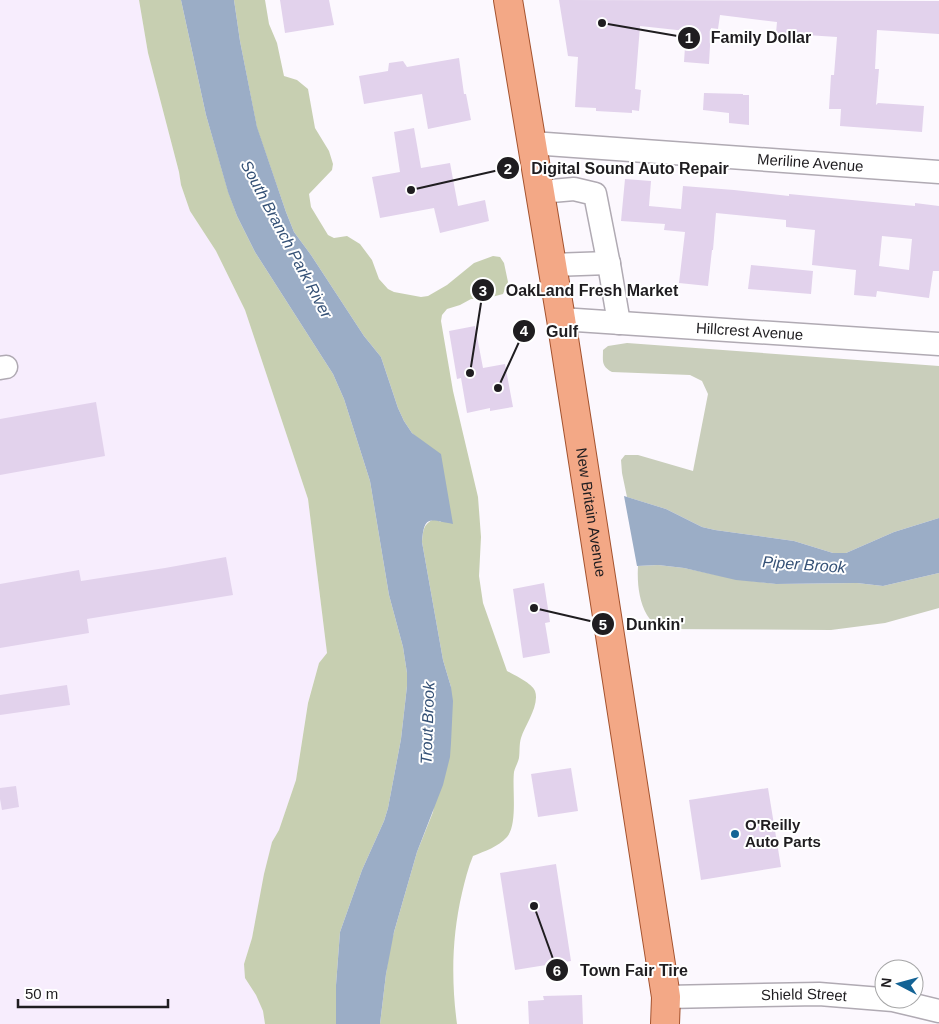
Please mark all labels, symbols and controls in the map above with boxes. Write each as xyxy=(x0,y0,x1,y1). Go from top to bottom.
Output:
callout: Family Dollar xyxy=(676,22,822,53)
text: 1 xyxy=(685,29,693,46)
text: Family Dollar xyxy=(711,29,811,46)
street label: Meriline Avenue xyxy=(757,150,864,175)
callout: Digital Sound Auto Repair xyxy=(496,153,739,184)
water label: South Branch Park River xyxy=(238,158,336,322)
text: 2 xyxy=(504,160,512,177)
text: Digital Sound Auto Repair xyxy=(531,160,729,177)
callout: OakLand Fresh Market xyxy=(471,275,688,306)
text: 3 xyxy=(479,282,487,299)
text: OakLand Fresh Market xyxy=(506,282,679,299)
callout: Gulf xyxy=(511,315,588,346)
street label: Hillcrest Avenue xyxy=(696,319,804,343)
text: 4 xyxy=(520,322,529,339)
text: Gulf xyxy=(546,323,579,340)
street label: New Britain Avenue xyxy=(573,446,610,578)
water label: Piper Brook xyxy=(762,553,847,576)
callout: Dunkin' xyxy=(591,609,694,640)
text: 5 xyxy=(599,616,607,633)
text: Dunkin' xyxy=(626,616,684,633)
water label: Trout Brook xyxy=(418,681,437,764)
place label: O'Reilly Auto Parts xyxy=(745,816,821,850)
marker: O'Reilly Auto Parts xyxy=(729,828,741,840)
callout: Town Fair Tire xyxy=(545,955,697,986)
north arrow xyxy=(874,959,924,1009)
text: 6 xyxy=(553,962,561,979)
text: Town Fair Tire xyxy=(580,962,688,979)
scale bar xyxy=(18,976,168,1008)
text: N xyxy=(878,977,895,989)
text: 50 m xyxy=(25,985,58,1002)
street label: Shield Street xyxy=(761,985,848,1004)

